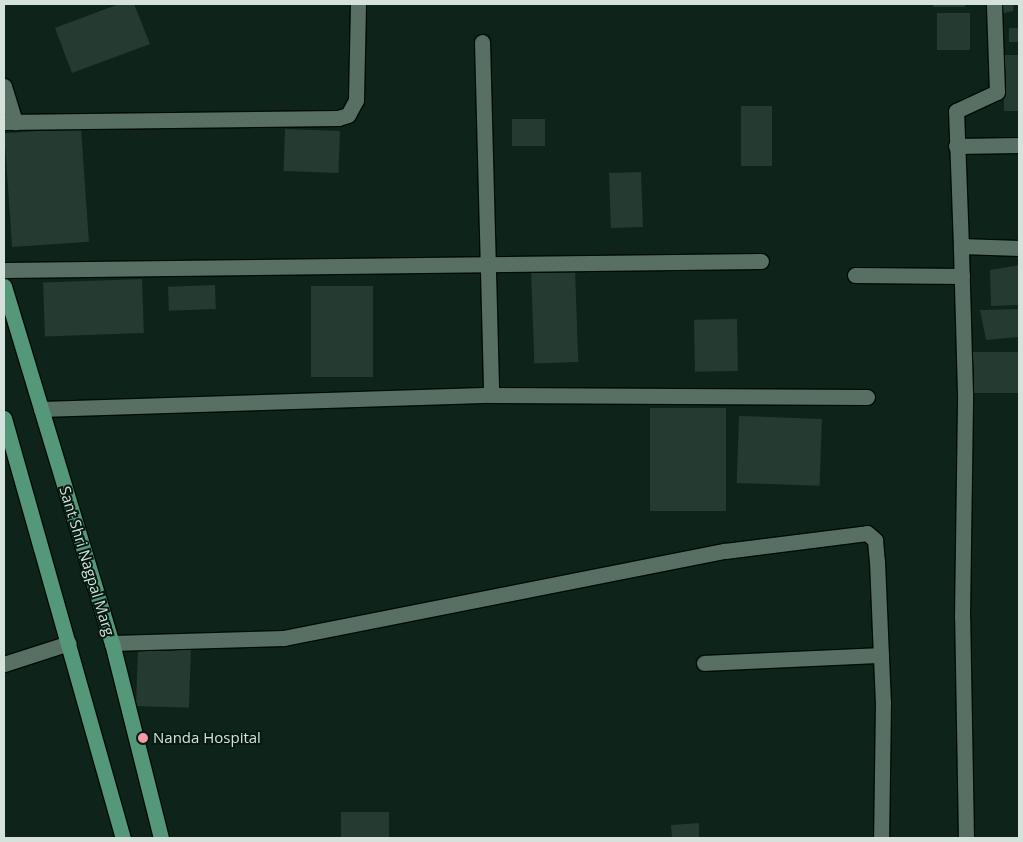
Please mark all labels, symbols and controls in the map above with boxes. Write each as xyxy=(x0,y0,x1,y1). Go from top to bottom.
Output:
street label: Sant Shri Nagpal Marg xyxy=(56,484,118,638)
place label: Nanda Hospital xyxy=(153,729,261,747)
marker: Nanda Hospital xyxy=(137,732,149,744)

